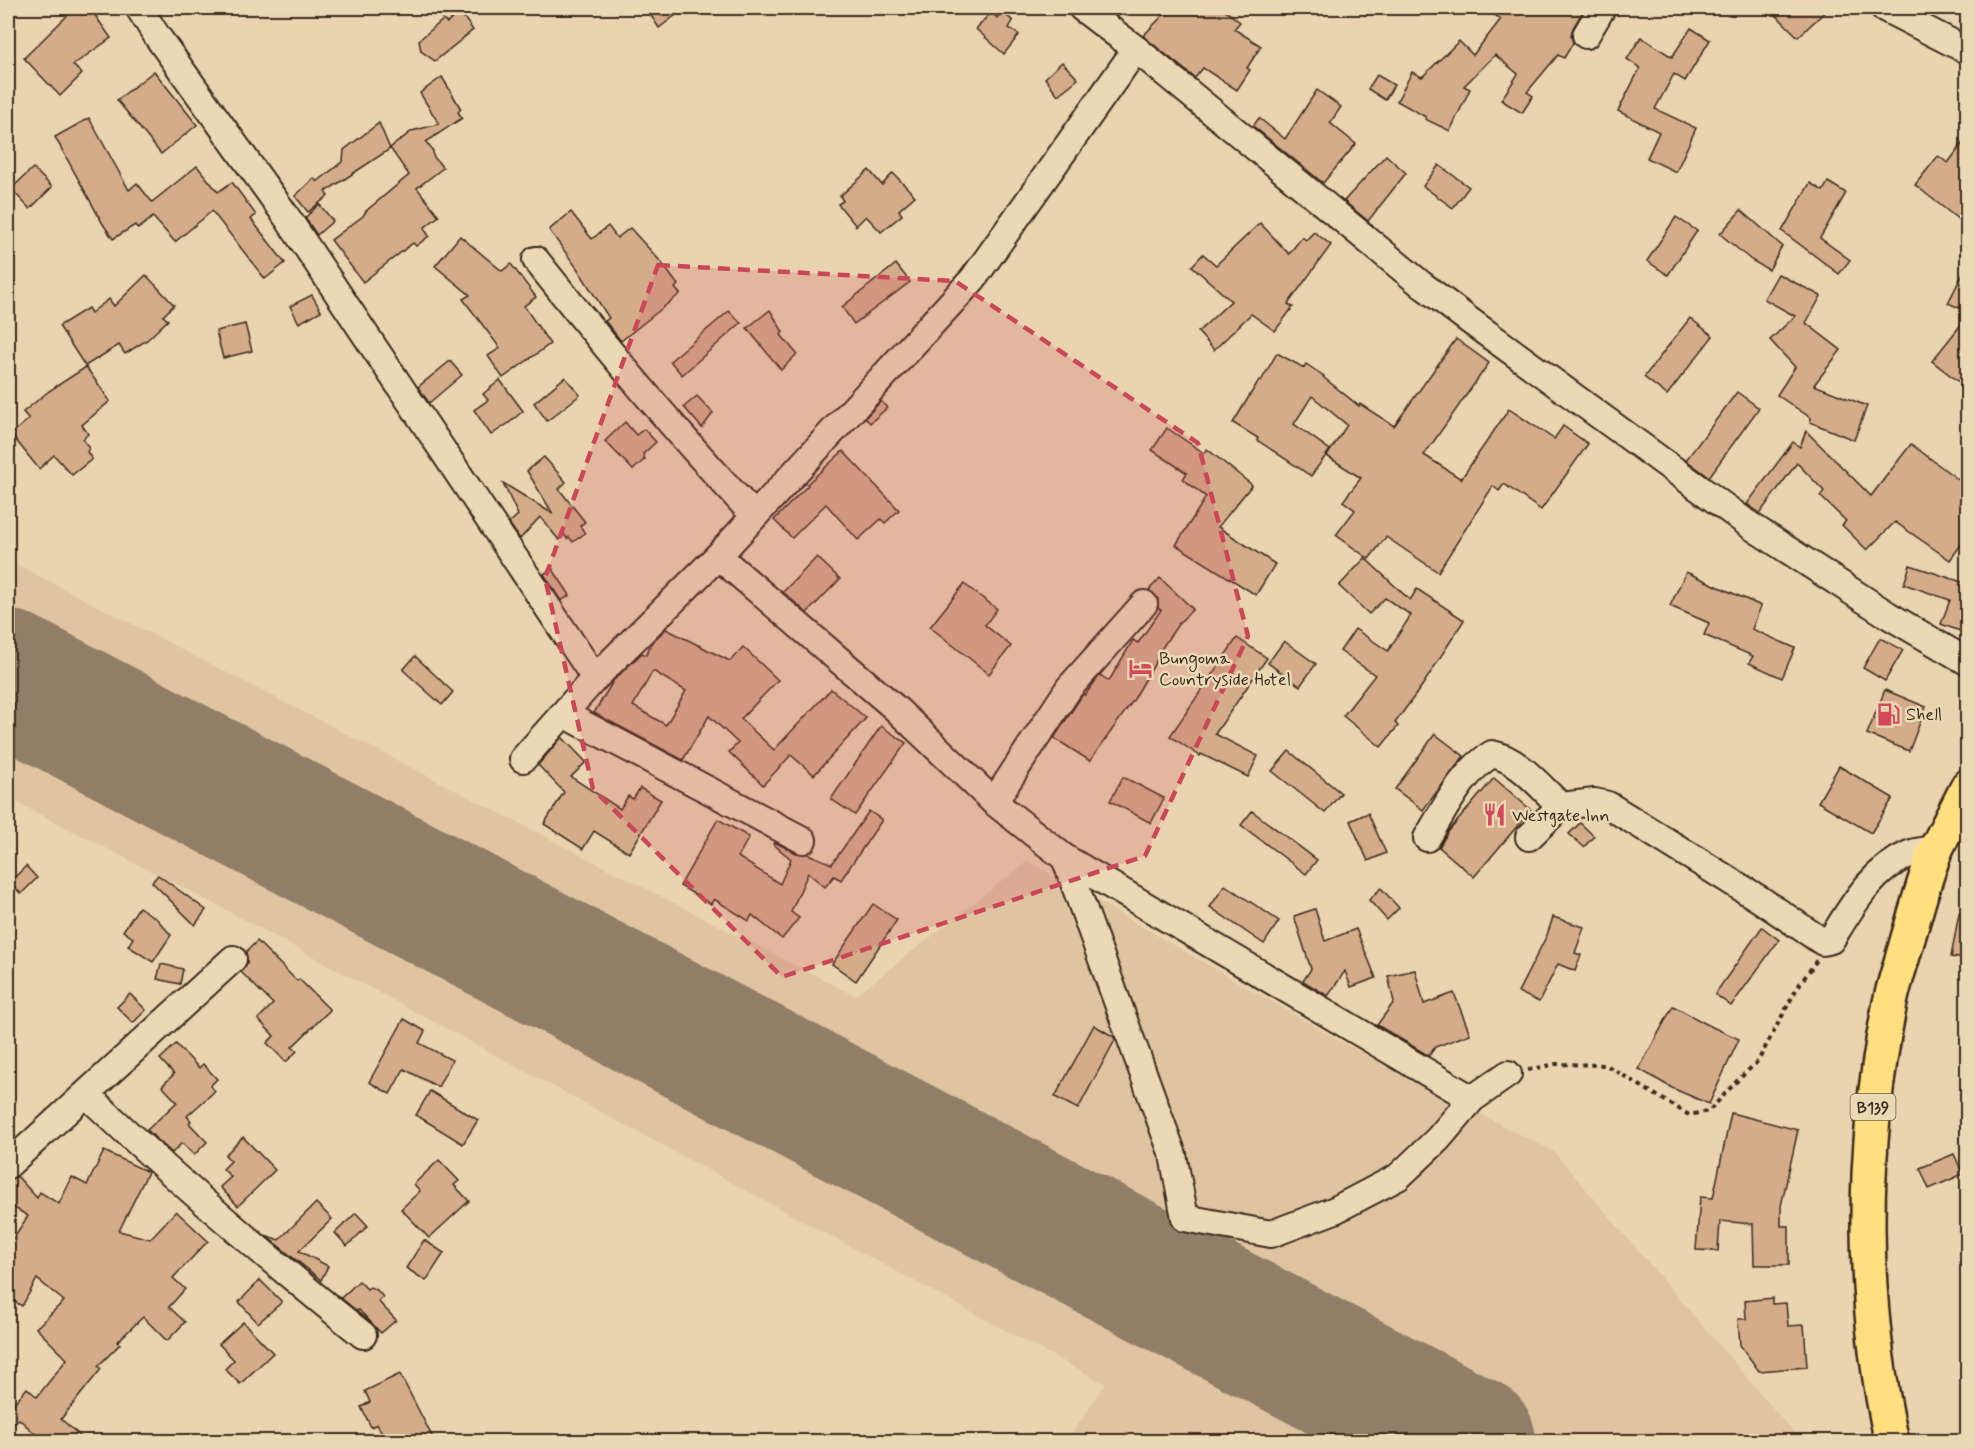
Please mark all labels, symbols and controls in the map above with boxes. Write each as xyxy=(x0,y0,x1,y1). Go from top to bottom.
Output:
place label: Bungoma Countryside Hotel xyxy=(1159,647,1291,692)
hotel icon: Bungoma Countryside Hotel xyxy=(1128,655,1154,681)
fuel station icon: Shell xyxy=(1875,701,1901,727)
place label: Shell xyxy=(1906,703,1942,727)
restaurant icon: Westgate Inn xyxy=(1481,802,1507,828)
place label: Westgate Inn xyxy=(1512,804,1610,828)
road number: B139 xyxy=(1850,1094,1896,1120)

